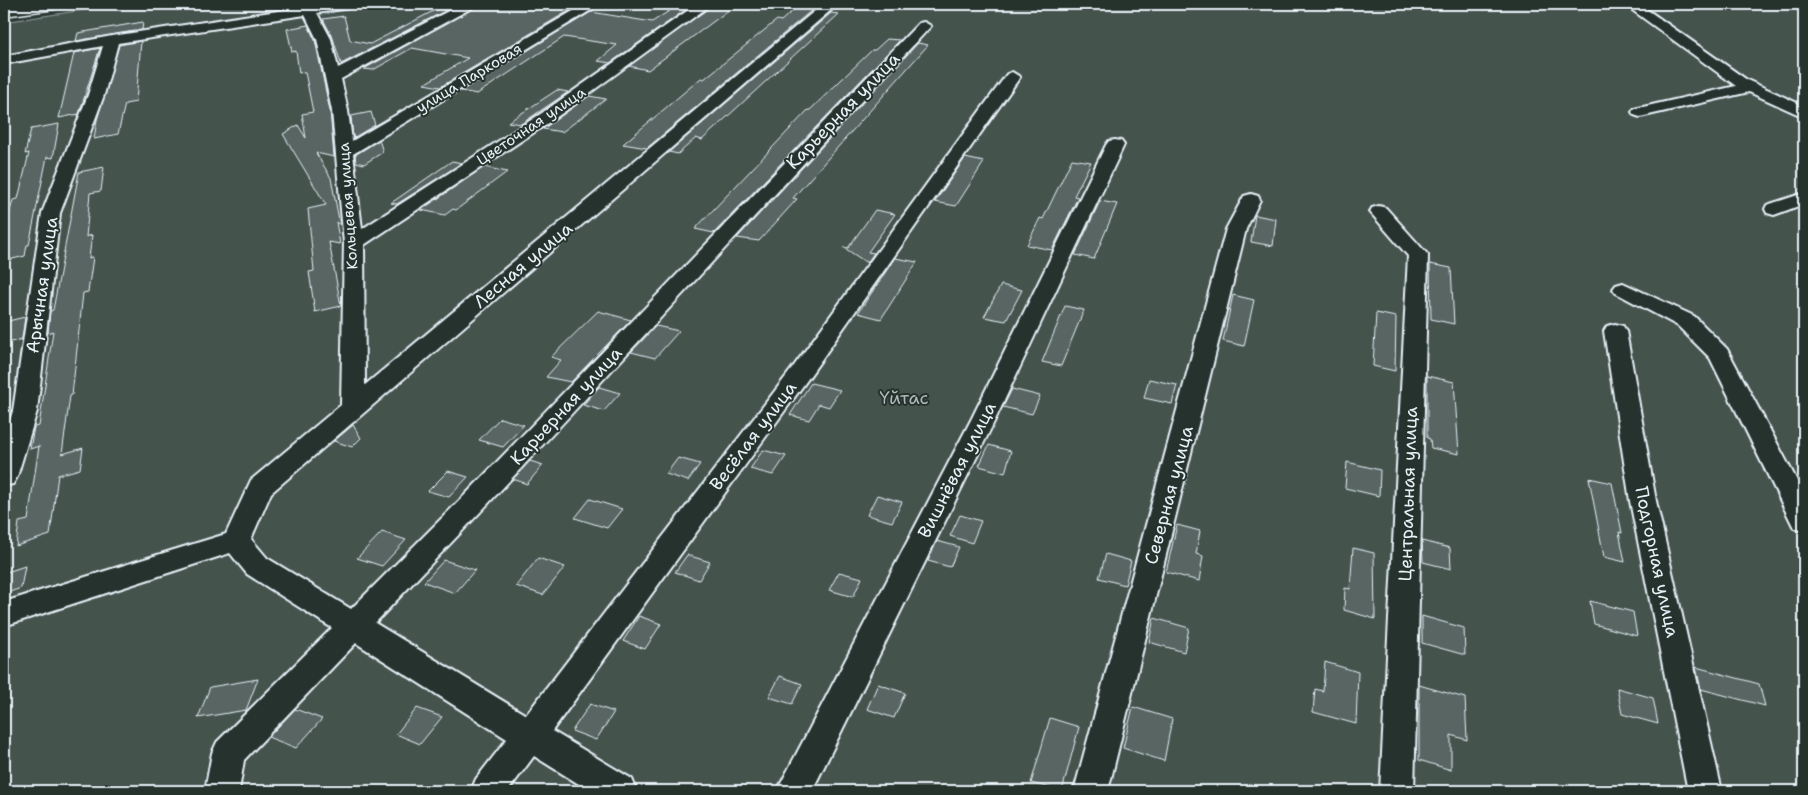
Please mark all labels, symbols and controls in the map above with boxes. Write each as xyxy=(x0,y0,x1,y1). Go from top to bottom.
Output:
street label: улица Парковая xyxy=(412,38,526,118)
street label: Карьерная улица xyxy=(781,47,905,175)
street label: Цветочная улица xyxy=(473,82,590,170)
street label: Кольцевая улица xyxy=(334,141,362,270)
street label: Арычная улица xyxy=(21,215,63,355)
street label: Лесная улица xyxy=(468,216,578,314)
street label: Карьерная улица xyxy=(505,342,627,470)
street label: Весёлая улица xyxy=(704,377,802,495)
park label: Үйтас xyxy=(879,386,929,410)
street label: Вишнёвая улица xyxy=(912,398,1002,542)
street label: Центральная улица xyxy=(1393,406,1423,582)
street label: Северная улица xyxy=(1139,423,1199,567)
street label: Подгорная улица xyxy=(1629,484,1685,640)

